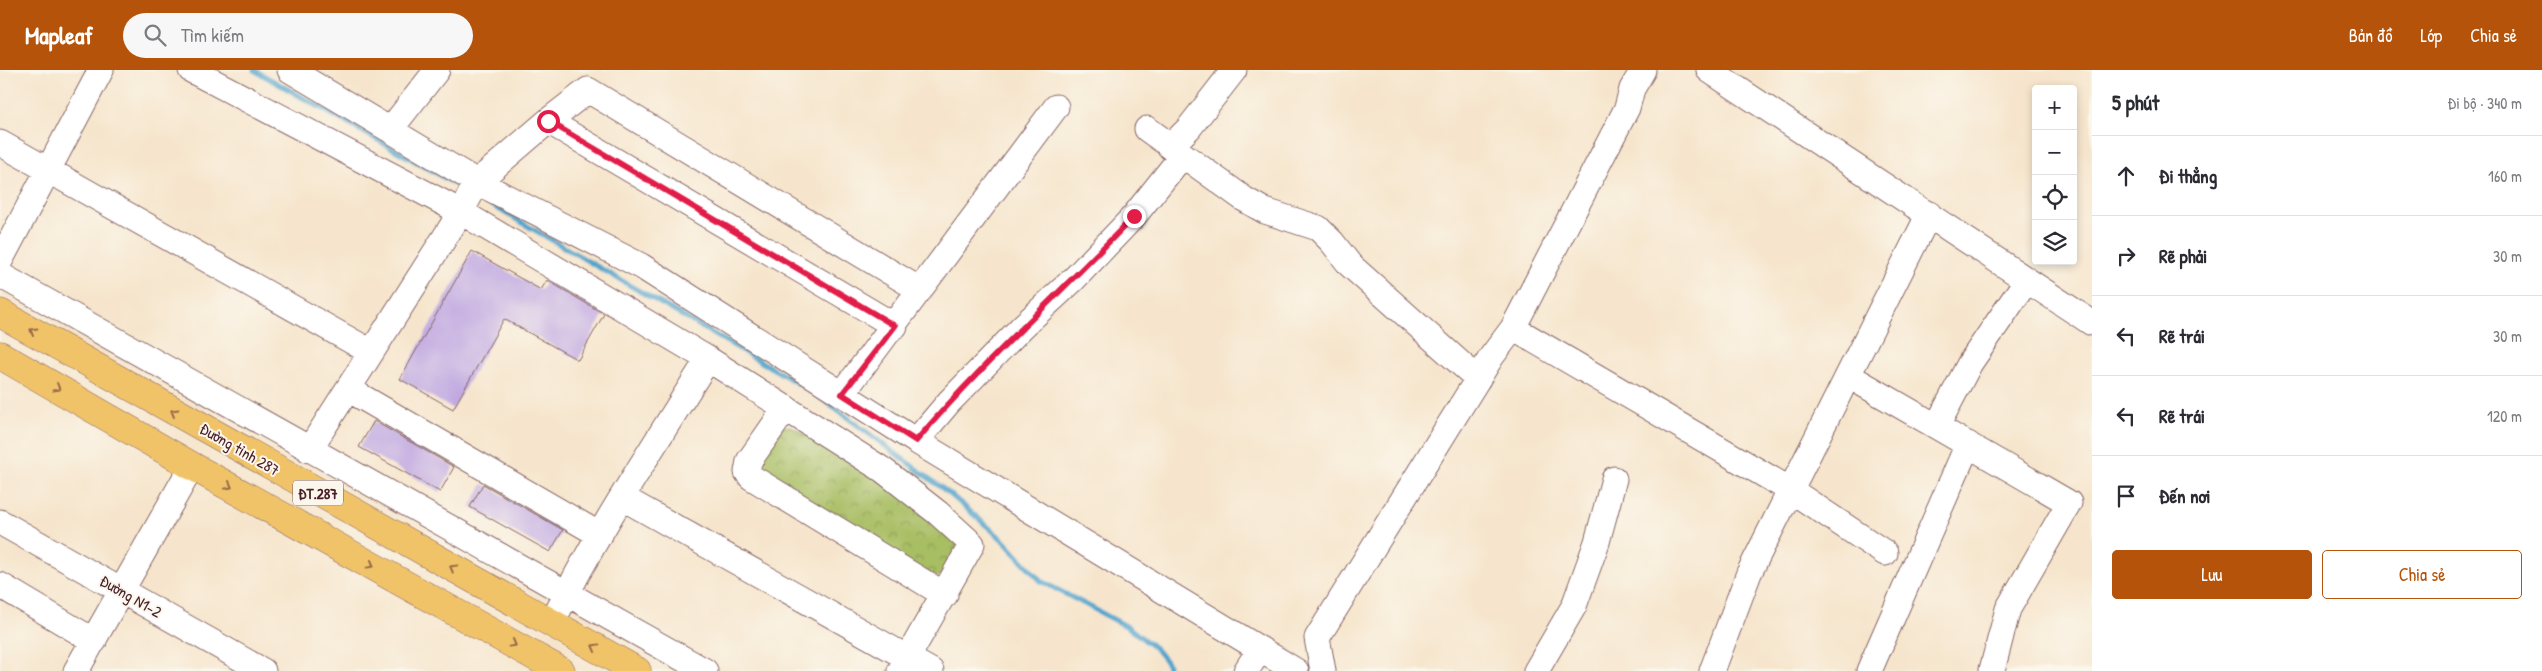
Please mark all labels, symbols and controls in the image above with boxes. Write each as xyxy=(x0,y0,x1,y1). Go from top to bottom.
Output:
search box xyxy=(123,13,473,58)
text: Mapleaf xyxy=(25,19,93,51)
icon: search xyxy=(141,21,169,49)
text: Tìm kiếm xyxy=(181,22,244,48)
text: Bản đồ xyxy=(2349,23,2393,48)
text: Lớp xyxy=(2421,23,2442,48)
text: Chia sẻ xyxy=(2470,23,2517,48)
map controls xyxy=(2032,85,2077,265)
button: + xyxy=(2032,85,2077,130)
text: 5 phút xyxy=(2112,88,2159,117)
text: Đi bộ · 340 m xyxy=(2447,92,2522,114)
route start xyxy=(537,110,560,133)
button: − xyxy=(2032,130,2077,175)
icon: ahead xyxy=(2112,162,2140,190)
text: Đi thẳng xyxy=(2159,163,2217,189)
text: 160 m xyxy=(2488,165,2522,187)
button: locate xyxy=(2032,175,2077,220)
route end xyxy=(1123,205,1146,228)
button: layers xyxy=(2032,220,2077,265)
icon: right xyxy=(2112,242,2140,270)
text: Rẽ phải xyxy=(2159,243,2207,269)
text: 30 m xyxy=(2493,245,2522,267)
icon: left xyxy=(2112,322,2140,350)
text: Rẽ trái xyxy=(2159,323,2205,349)
text: 30 m xyxy=(2493,325,2522,347)
one-way arrow xyxy=(29,328,38,338)
one-way arrow xyxy=(52,382,61,392)
icon: left xyxy=(2112,402,2140,430)
text: Rẽ trái xyxy=(2159,403,2205,429)
text: 120 m xyxy=(2487,405,2522,427)
one-way arrow xyxy=(170,408,179,418)
street label: Đường tỉnh 287 xyxy=(196,417,284,481)
one-way arrow xyxy=(224,480,233,490)
road number: ĐT.287 xyxy=(293,480,343,506)
icon: arrive xyxy=(2112,482,2140,510)
text: Đến nơi xyxy=(2159,483,2210,509)
button: Lưu xyxy=(2112,550,2312,599)
button: Chia sẻ xyxy=(2322,550,2522,599)
one-way arrow xyxy=(366,559,375,569)
one-way arrow xyxy=(449,564,458,574)
street label: Đường N1-2 xyxy=(96,569,166,623)
one-way arrow xyxy=(508,638,517,648)
one-way arrow xyxy=(591,643,600,653)

